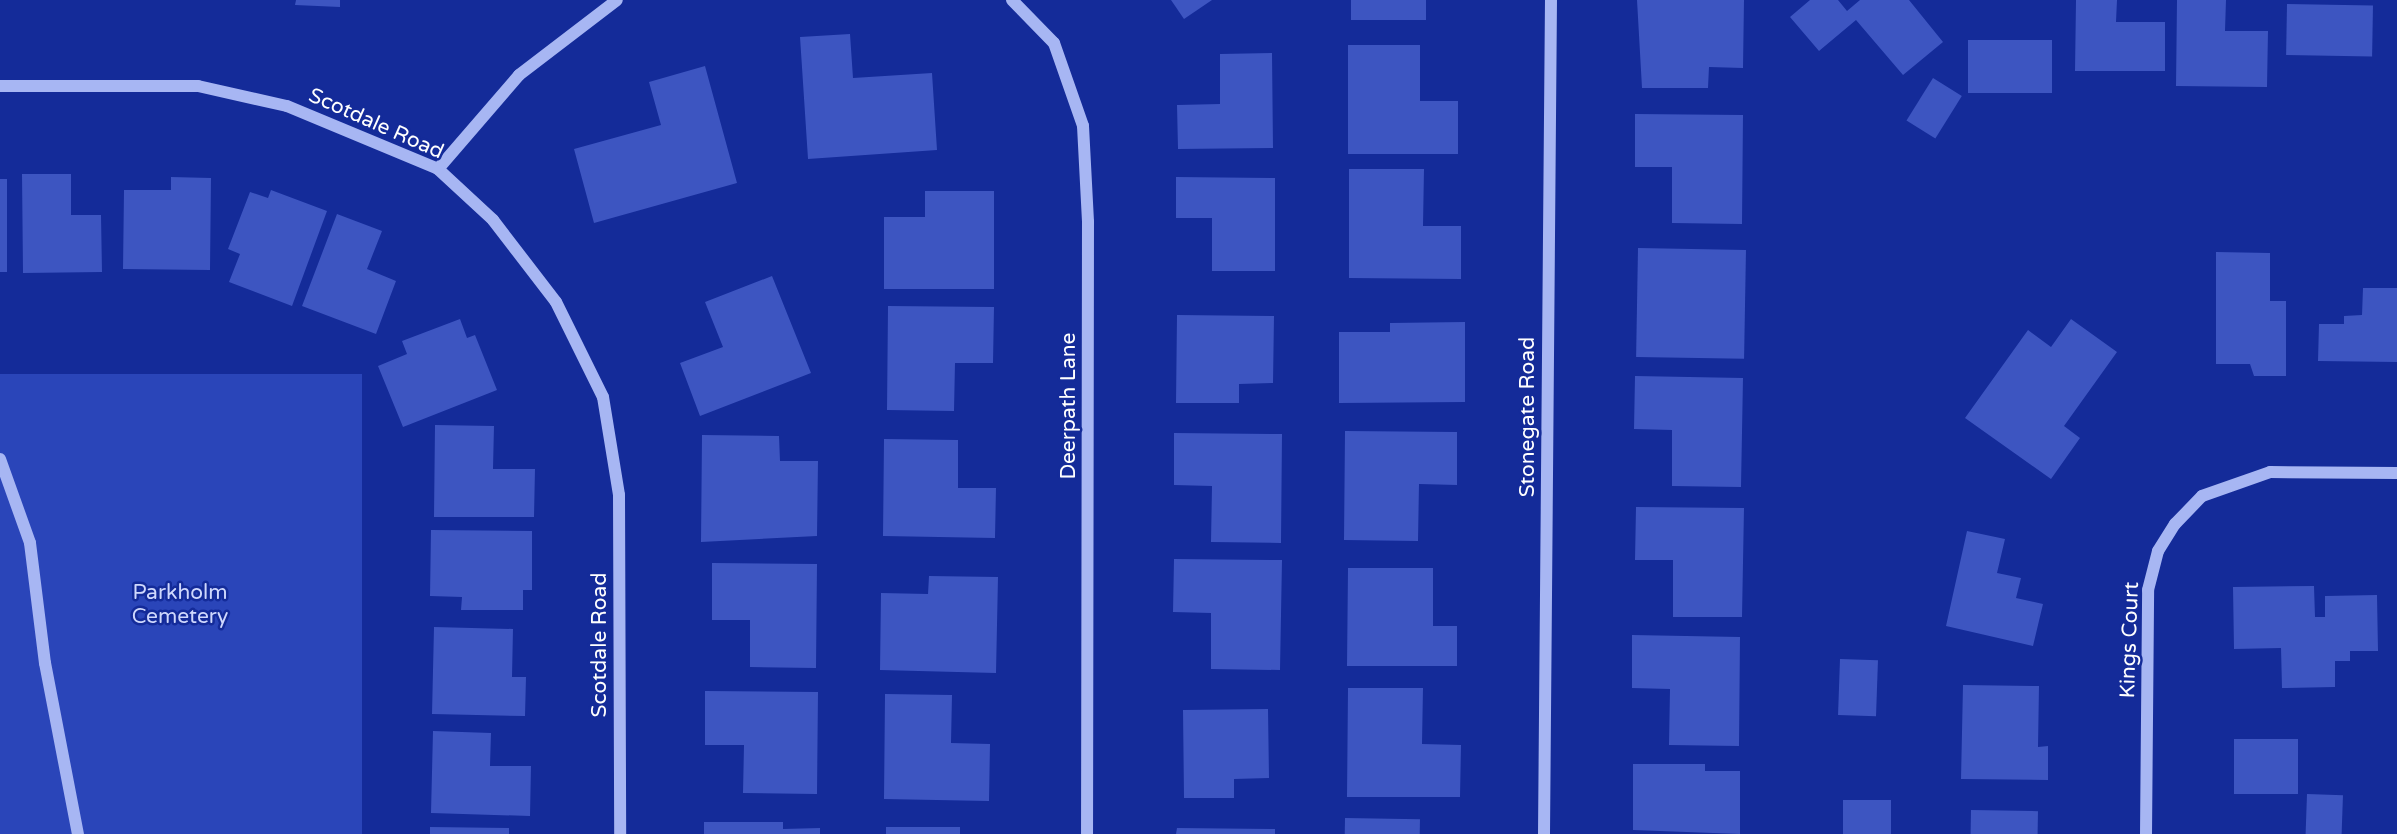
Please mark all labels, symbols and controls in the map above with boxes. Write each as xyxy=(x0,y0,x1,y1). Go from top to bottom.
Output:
street label: Scotdale Road xyxy=(305,83,447,165)
street label: Deerpath Lane xyxy=(1056,333,1082,479)
street label: Stonegate Road xyxy=(1515,337,1541,497)
street label: Scotdale Road xyxy=(587,572,613,718)
park label: Parkholm Cemetery xyxy=(132,580,228,630)
street label: Kings Court xyxy=(2115,581,2145,699)

